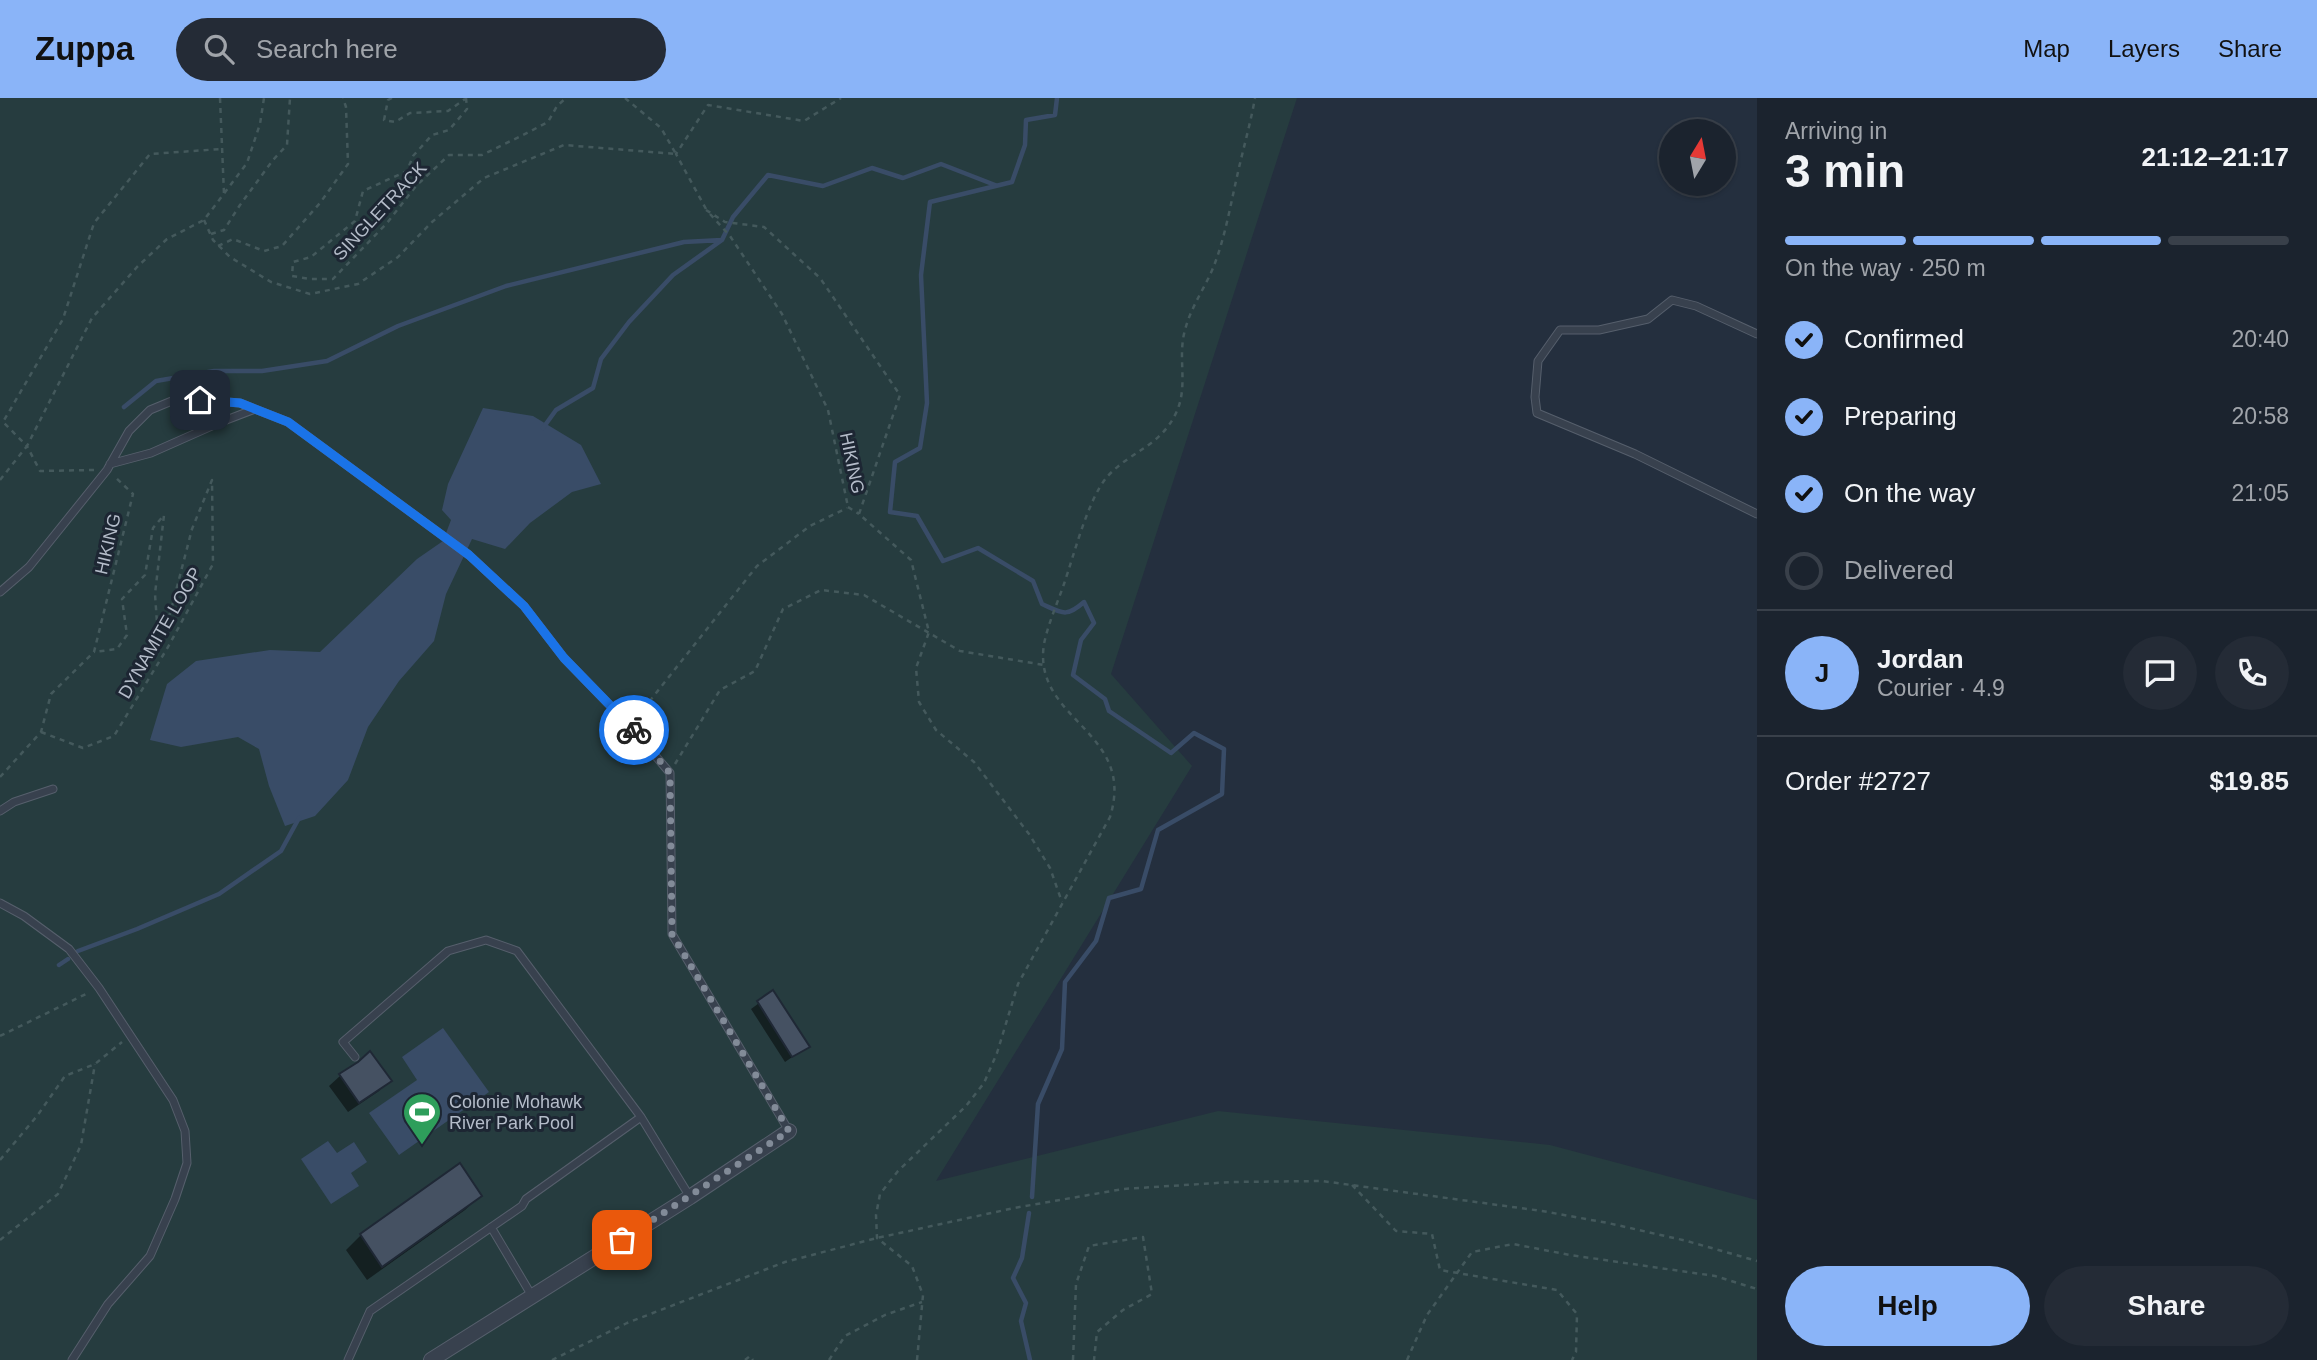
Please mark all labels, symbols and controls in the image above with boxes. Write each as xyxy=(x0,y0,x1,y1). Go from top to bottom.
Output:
search box xyxy=(176,18,666,81)
text: Zuppa xyxy=(35,30,134,67)
icon: search xyxy=(200,30,238,68)
text: Search here xyxy=(256,34,398,64)
text: Map xyxy=(2023,35,2070,62)
text: Layers xyxy=(2108,35,2180,62)
text: Share xyxy=(2218,35,2282,62)
text: Arriving in xyxy=(1785,118,1887,144)
north arrow xyxy=(1659,119,1736,196)
map controls xyxy=(1659,119,1736,196)
text: 21:12–21:17 xyxy=(2142,142,2289,172)
text: 3 min xyxy=(1785,145,1905,197)
street label: SINGLETRACK xyxy=(329,158,431,264)
text: On the way · 250 m xyxy=(1785,255,1986,281)
icon: check xyxy=(1785,321,1823,359)
text: Confirmed xyxy=(1844,324,1964,354)
text: 20:40 xyxy=(2231,326,2289,352)
pin xyxy=(170,370,230,430)
icon: home xyxy=(181,381,219,419)
icon: check xyxy=(1785,398,1823,436)
text: Preparing xyxy=(1844,401,1957,431)
text: 20:58 xyxy=(2231,403,2289,429)
street label: HIKING xyxy=(836,431,868,495)
icon: check xyxy=(1785,475,1823,513)
text: On the way xyxy=(1844,478,1976,508)
text: 21:05 xyxy=(2231,480,2289,506)
street label: HIKING xyxy=(91,512,125,576)
text: Delivered xyxy=(1844,555,1954,585)
street label: DYNAMITE LOOP xyxy=(114,564,206,702)
button: chat xyxy=(2123,636,2197,710)
button: phone xyxy=(2215,636,2289,710)
text: Jordan xyxy=(1877,644,1964,674)
text: J xyxy=(1815,658,1829,688)
text: Courier · 4.9 xyxy=(1877,675,2005,701)
courier xyxy=(599,695,669,765)
icon: bike xyxy=(615,711,653,749)
text: Order #2727 xyxy=(1785,766,1931,796)
text: $19.85 xyxy=(2209,766,2289,796)
sports icon: Colonie Mohawk River Park Pool xyxy=(401,1091,443,1146)
place label: Colonie Mohawk River Park Pool xyxy=(449,1092,583,1133)
pin xyxy=(592,1210,652,1270)
icon: bag xyxy=(603,1221,641,1259)
button: Help xyxy=(1785,1266,2030,1346)
button: Share xyxy=(2044,1266,2289,1346)

